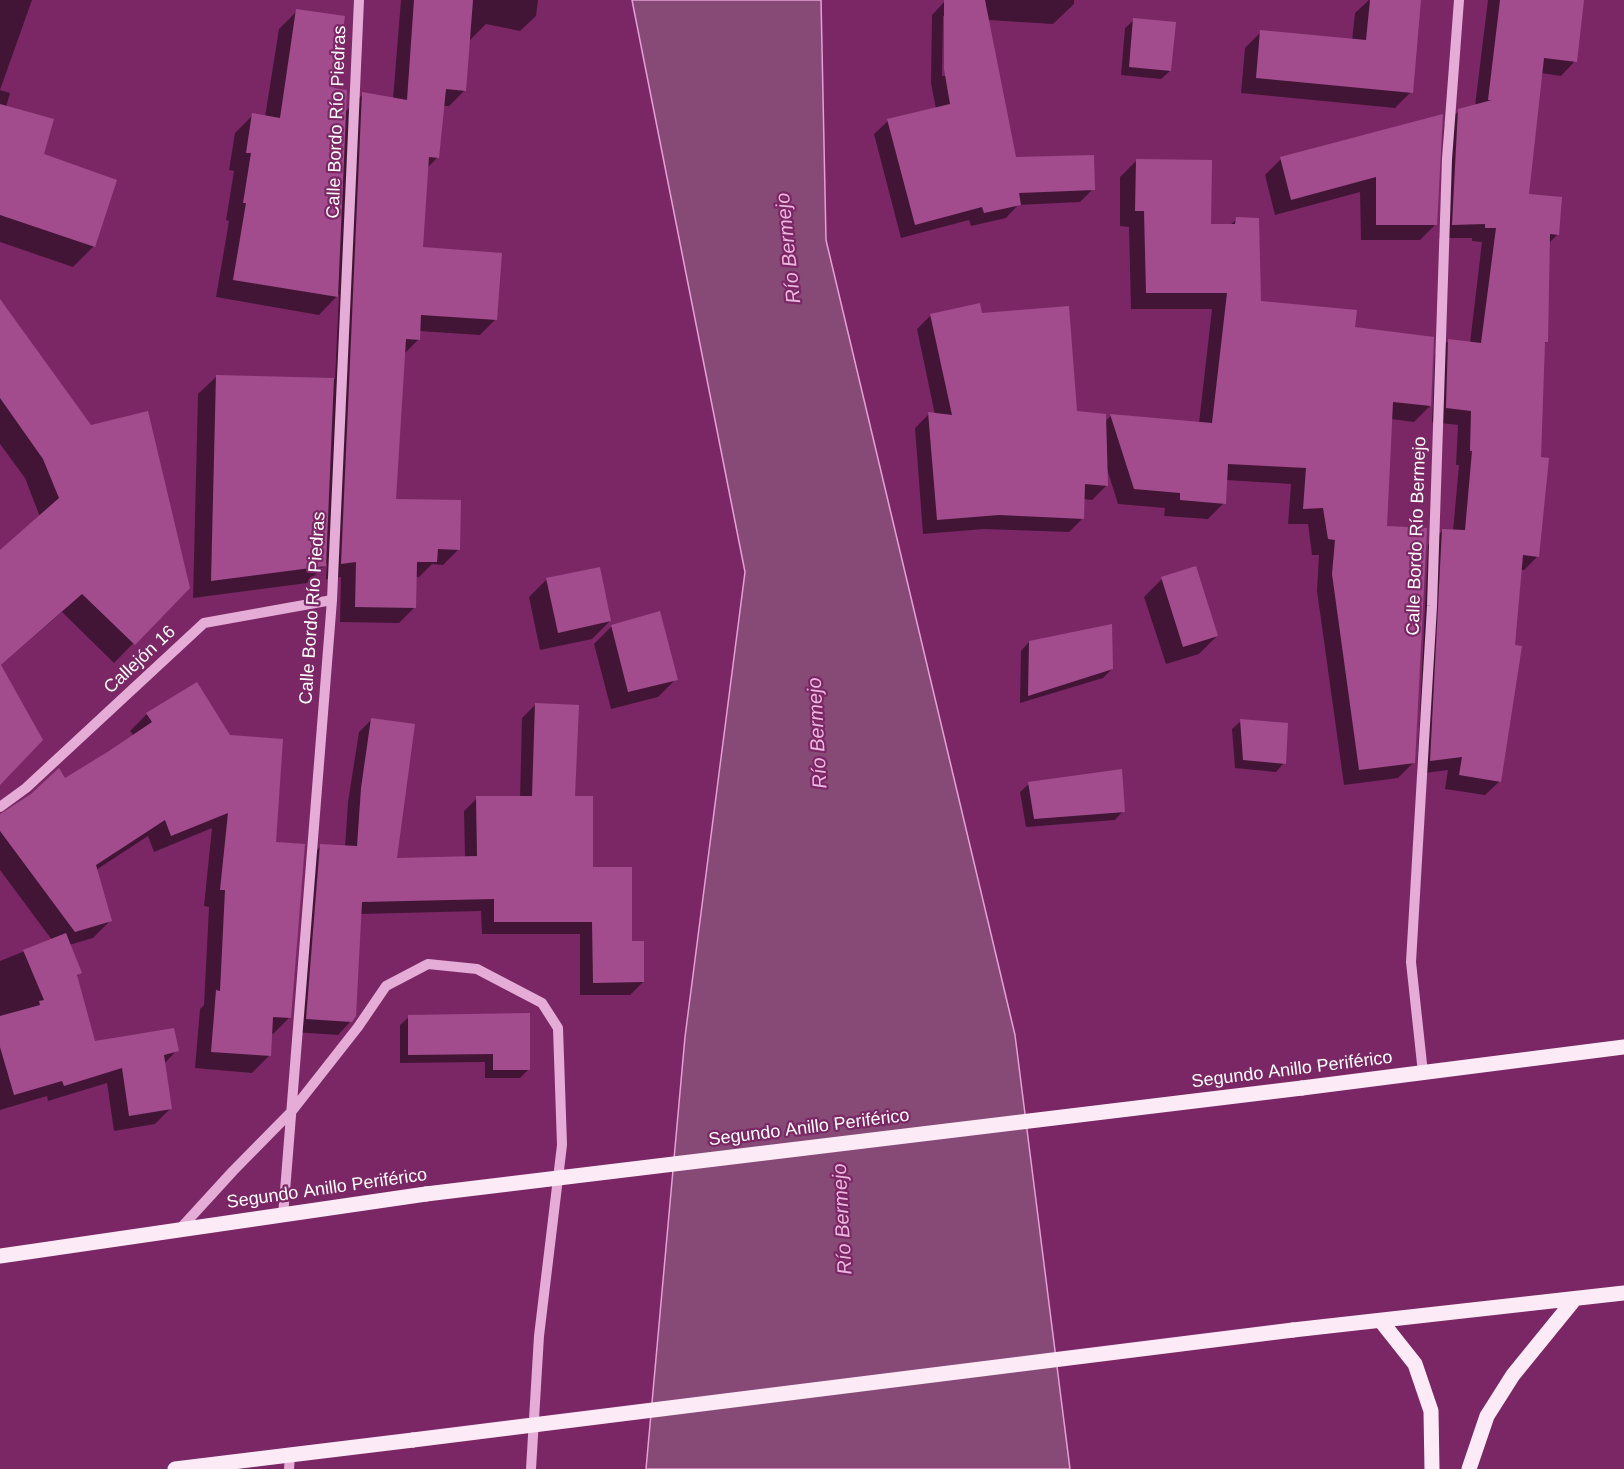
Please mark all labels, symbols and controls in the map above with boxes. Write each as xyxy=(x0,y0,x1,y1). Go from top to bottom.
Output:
street label: Calle Bordo Río Piedras xyxy=(323,25,351,219)
water label: Río Bermejo xyxy=(771,191,807,305)
street label: Calle Bordo Río Bermejo xyxy=(1403,436,1431,636)
street label: Calle Bordo Río Piedras xyxy=(295,511,331,705)
street label: Callejón 16 xyxy=(100,621,180,699)
water label: Río Bermejo xyxy=(803,677,833,789)
street label: Segundo Anillo Periférico xyxy=(1190,1047,1394,1093)
street label: Segundo Anillo Periférico xyxy=(707,1105,911,1151)
water label: Río Bermejo xyxy=(828,1163,858,1275)
street label: Segundo Anillo Periférico xyxy=(225,1164,429,1214)

